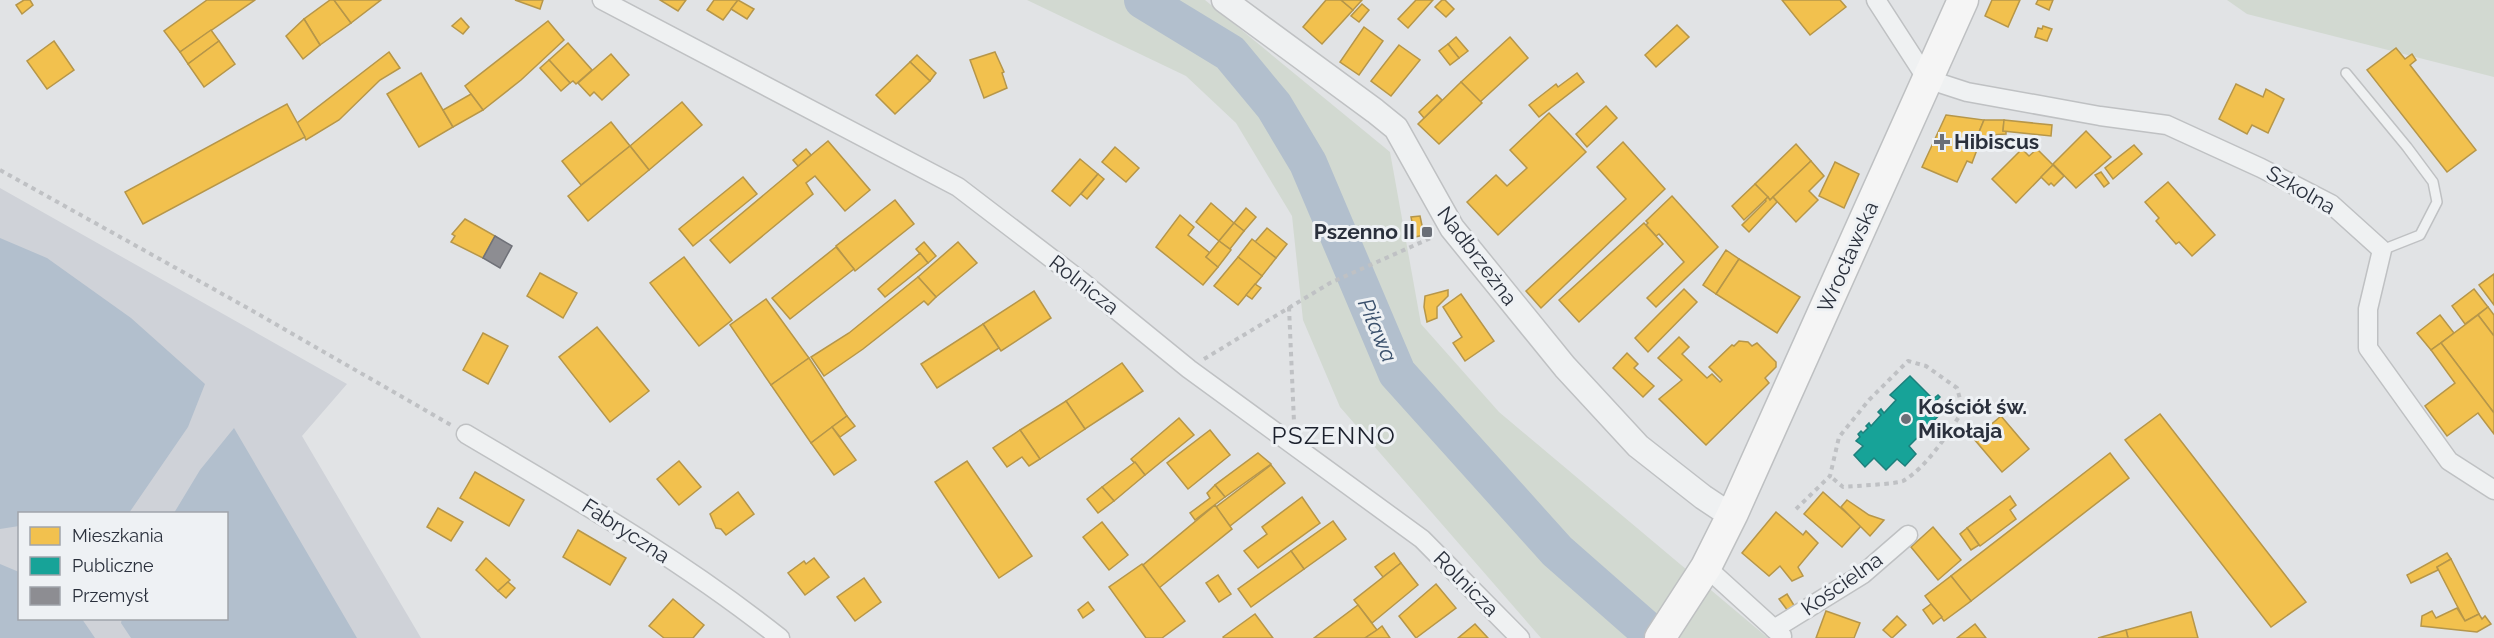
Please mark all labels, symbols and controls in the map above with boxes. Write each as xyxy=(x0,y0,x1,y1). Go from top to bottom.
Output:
place label: Hibiscus xyxy=(1954,129,2039,154)
marker: Hibiscus xyxy=(1935,135,1949,149)
street label: Szkolna xyxy=(2262,160,2340,219)
street label: Wrocławska xyxy=(1812,197,1883,316)
street label: Nadbrzeżna xyxy=(1432,201,1523,310)
place label: Pszenno II xyxy=(1314,219,1415,244)
marker: Pszenno II xyxy=(1420,225,1434,239)
street label: Rolnicza xyxy=(1044,250,1124,320)
water label: Piława xyxy=(1353,294,1403,366)
place label: Kościół św. Mikołaja xyxy=(1918,394,2027,443)
marker: Kościół św. Mikołaja xyxy=(1899,412,1913,426)
district label: PSZENNO xyxy=(1272,421,1396,450)
street label: Fabryczna xyxy=(578,493,675,568)
legend xyxy=(18,512,228,620)
text: Mieszkania xyxy=(72,525,163,546)
street label: Rolnicza xyxy=(1429,546,1504,621)
street label: Kościelna xyxy=(1796,547,1887,621)
text: Publiczne xyxy=(72,555,154,576)
text: Przemysł xyxy=(72,585,149,606)

